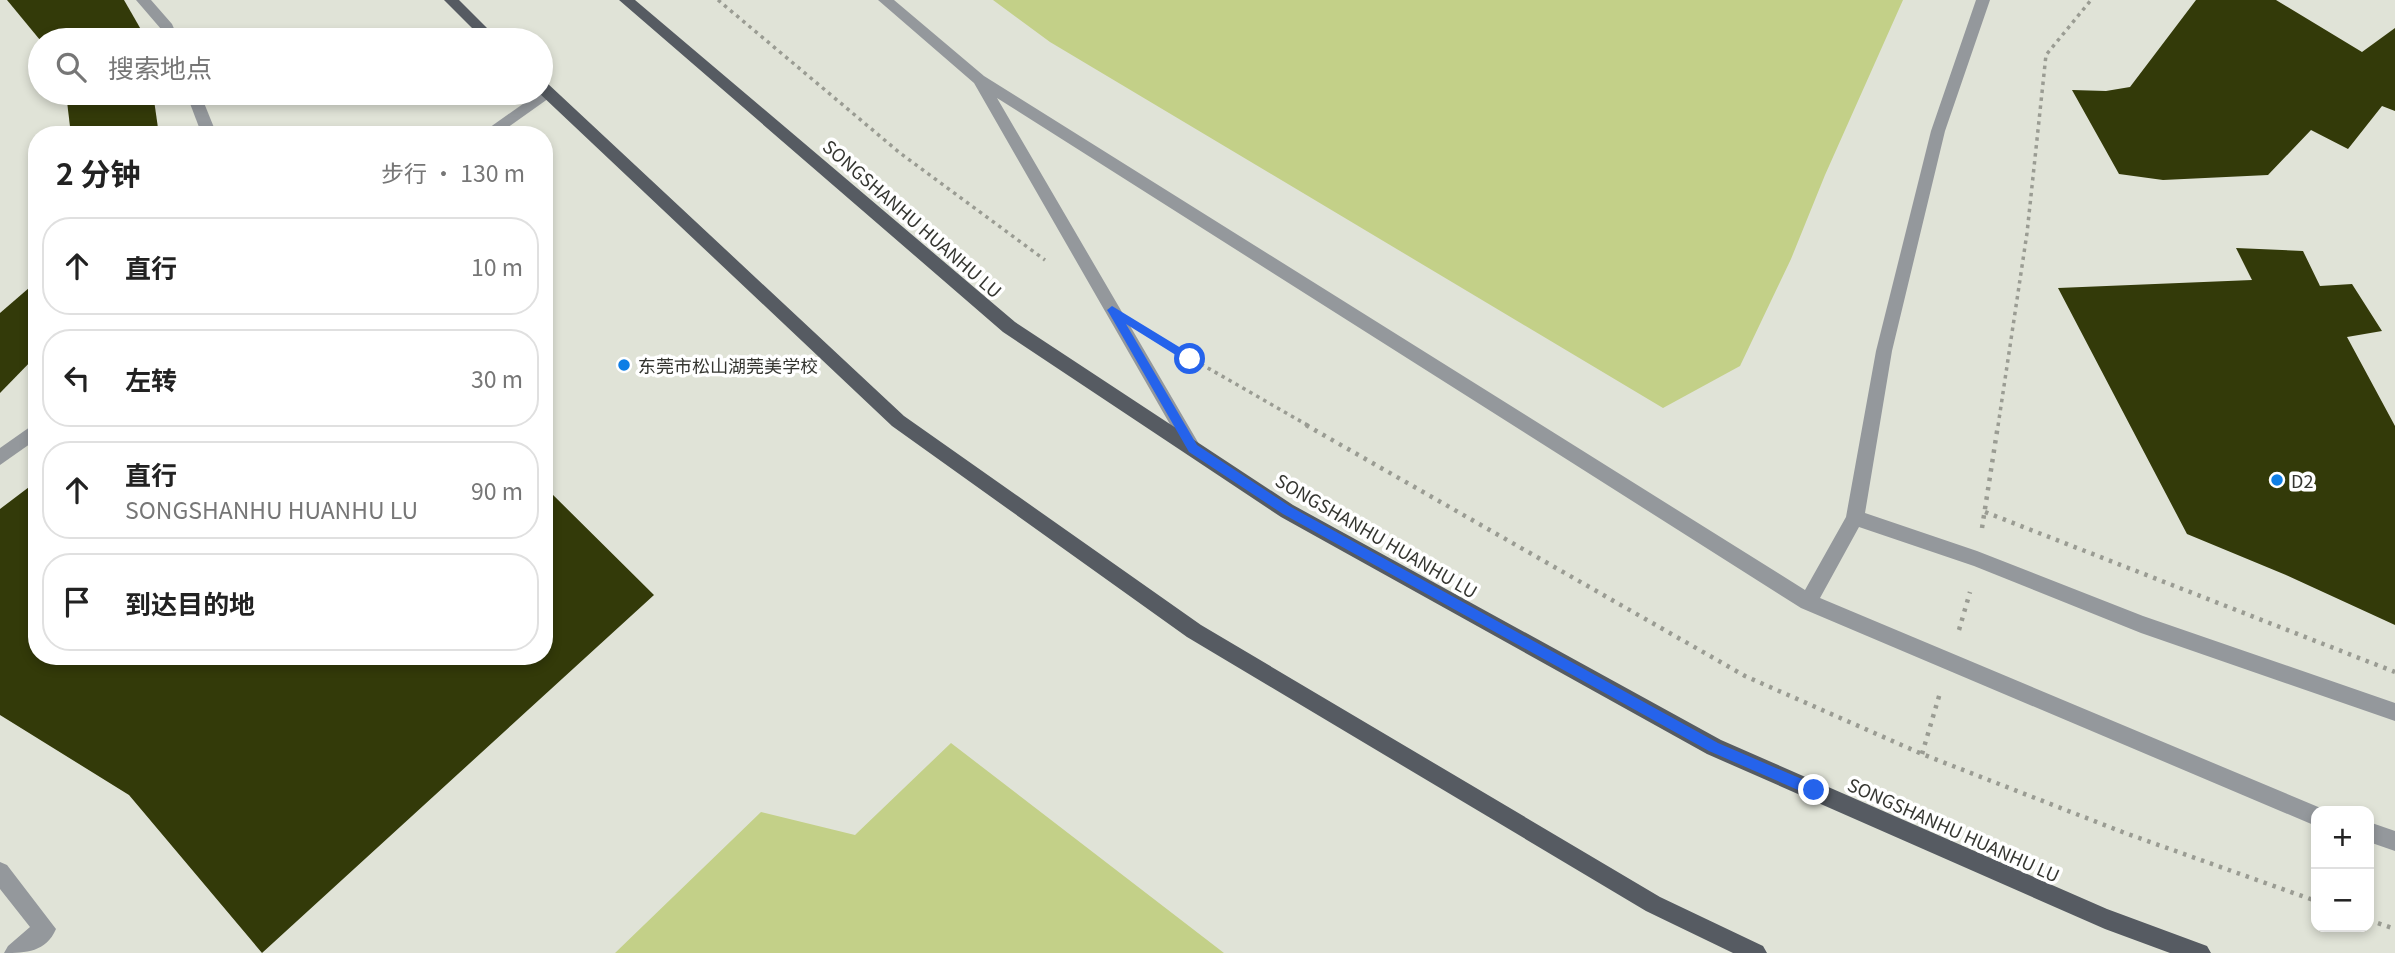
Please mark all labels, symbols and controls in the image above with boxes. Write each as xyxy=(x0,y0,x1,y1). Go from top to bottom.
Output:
search box xyxy=(28,28,553,105)
icon: search xyxy=(52,48,90,86)
text: 搜索地点 xyxy=(108,48,212,85)
street label: SONGSHANHU HUANHU LU xyxy=(818,133,1008,303)
text: 2 分钟 xyxy=(56,150,141,194)
text: 步行 · 130 m xyxy=(381,155,525,189)
icon: ahead xyxy=(58,247,96,285)
text: 直行 xyxy=(125,248,177,285)
text: 10 m xyxy=(471,249,523,283)
route start xyxy=(1174,343,1205,374)
place label: 东莞市松山湖莞美学校 xyxy=(638,352,818,378)
marker: 东莞市松山湖莞美学校 xyxy=(616,357,632,373)
icon: left xyxy=(58,359,96,397)
text: 左转 xyxy=(125,360,177,397)
text: 30 m xyxy=(471,361,523,395)
text: 直行 xyxy=(125,455,177,492)
street label: SONGSHANHU HUANHU LU xyxy=(1271,466,1483,604)
place label: D2 xyxy=(2291,467,2313,493)
icon: ahead xyxy=(58,471,96,509)
marker: D2 xyxy=(2269,472,2285,488)
text: 90 m xyxy=(471,473,523,507)
text: SONGSHANHU HUANHU LU xyxy=(125,492,418,526)
icon: arrive xyxy=(58,583,96,621)
text: 到达目的地 xyxy=(125,584,255,621)
street label: SONGSHANHU HUANHU LU xyxy=(1844,770,2064,888)
route end xyxy=(1798,774,1829,805)
map controls xyxy=(2311,806,2374,932)
button: + xyxy=(2311,806,2374,869)
button: − xyxy=(2311,869,2374,932)

